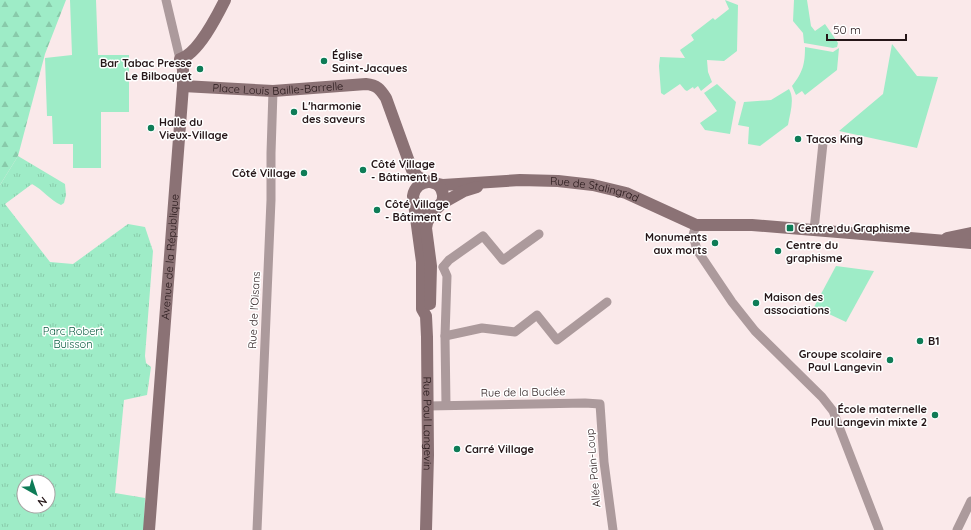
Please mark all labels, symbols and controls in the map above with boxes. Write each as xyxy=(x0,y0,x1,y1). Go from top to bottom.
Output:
scale bar xyxy=(827,16,906,42)
text: 50 m xyxy=(833,22,861,37)
place label: Église Saint-Jacques xyxy=(332,48,407,75)
place label: Bar Tabac Presse Le Bilboquet xyxy=(100,56,193,83)
marker: Église Saint-Jacques xyxy=(319,56,329,66)
marker: Bar Tabac Presse Le Bilboquet xyxy=(195,64,205,74)
street label: Place Louis Baille-Barrelle xyxy=(212,79,344,98)
place label: L'harmonie des saveurs xyxy=(302,99,365,126)
marker: L'harmonie des saveurs xyxy=(289,107,299,117)
place label: Halle du Vieux-Village xyxy=(159,115,228,142)
marker: Halle du Vieux-Village xyxy=(146,123,156,133)
place label: Tacos King xyxy=(806,132,863,146)
marker: Tacos King xyxy=(793,134,803,144)
place label: Côté Village - Bâtiment B xyxy=(371,157,438,184)
marker: Côté Village - Bâtiment B xyxy=(358,165,368,175)
place label: Côté Village xyxy=(232,166,297,180)
marker: Côté Village xyxy=(299,168,309,178)
street label: Rue de Stalingrad xyxy=(550,174,642,205)
street label: Avenue de la République xyxy=(158,193,182,320)
place label: Côté Village - Bâtiment C xyxy=(385,197,451,224)
marker: Côté Village - Bâtiment C xyxy=(372,205,382,215)
place label: Centre du Graphisme xyxy=(798,221,911,235)
marker: Centre du Graphisme xyxy=(785,223,795,233)
place label: Monuments aux morts xyxy=(645,230,707,257)
marker: Monuments aux morts xyxy=(710,238,720,248)
place label: Centre du graphisme xyxy=(786,238,843,265)
marker: Centre du graphisme xyxy=(773,246,783,256)
street label: Rue de l'Oisans xyxy=(245,271,263,349)
place label: Maison des associations xyxy=(764,290,829,317)
marker: Maison des associations xyxy=(751,298,761,308)
park label: Parc Robert Buisson xyxy=(43,324,104,351)
place label: B1 xyxy=(928,334,939,348)
marker: B1 xyxy=(915,336,925,346)
place label: Groupe scolaire Paul Langevin xyxy=(799,347,883,374)
marker: Groupe scolaire Paul Langevin xyxy=(885,355,895,365)
street label: Rue Paul Langevin xyxy=(420,376,435,471)
street label: Rue de la Buclée xyxy=(480,384,566,400)
place label: École maternelle Paul Langevin mixte 2 xyxy=(811,402,928,429)
marker: École maternelle Paul Langevin mixte 2 xyxy=(930,410,940,420)
street label: Allée Pain-Loup xyxy=(583,428,603,508)
place label: Carré Village xyxy=(465,442,534,456)
marker: Carré Village xyxy=(452,444,462,454)
north arrow xyxy=(16,474,56,514)
text: N xyxy=(35,494,50,510)

